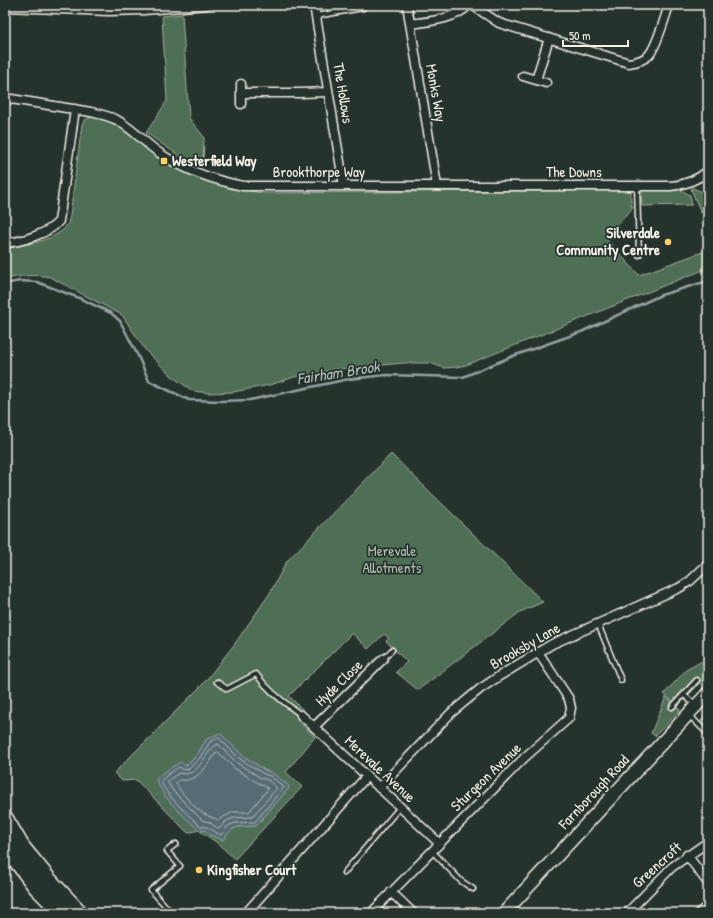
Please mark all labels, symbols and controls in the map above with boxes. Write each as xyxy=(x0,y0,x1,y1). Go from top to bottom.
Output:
scale bar xyxy=(563,22,628,48)
text: 50 m xyxy=(569,27,590,44)
street label: The Hollows xyxy=(328,61,359,125)
street label: Monks Way xyxy=(421,62,452,124)
place label: Westerfield Way xyxy=(172,150,257,172)
marker: Westerfield Way xyxy=(159,156,169,166)
street label: Brookthorpe Way xyxy=(273,161,365,182)
street label: The Downs xyxy=(546,161,602,182)
place label: Silverdale Community Centre xyxy=(556,222,660,261)
marker: Silverdale Community Centre xyxy=(663,237,673,247)
water label: Fairham Brook xyxy=(295,354,382,389)
park label: Merevale Allotments xyxy=(363,540,422,578)
street label: Brooksby Lane xyxy=(486,617,564,674)
street label: Hyde Close xyxy=(310,655,367,711)
street label: Merevale Avenue xyxy=(340,730,420,807)
street label: Sturgeon Avenue xyxy=(446,738,526,816)
street label: Farnborough Road xyxy=(553,750,634,834)
street label: Greencroft xyxy=(627,836,687,892)
place label: Kingfisher Court xyxy=(207,859,297,881)
marker: Kingfisher Court xyxy=(194,865,204,875)

